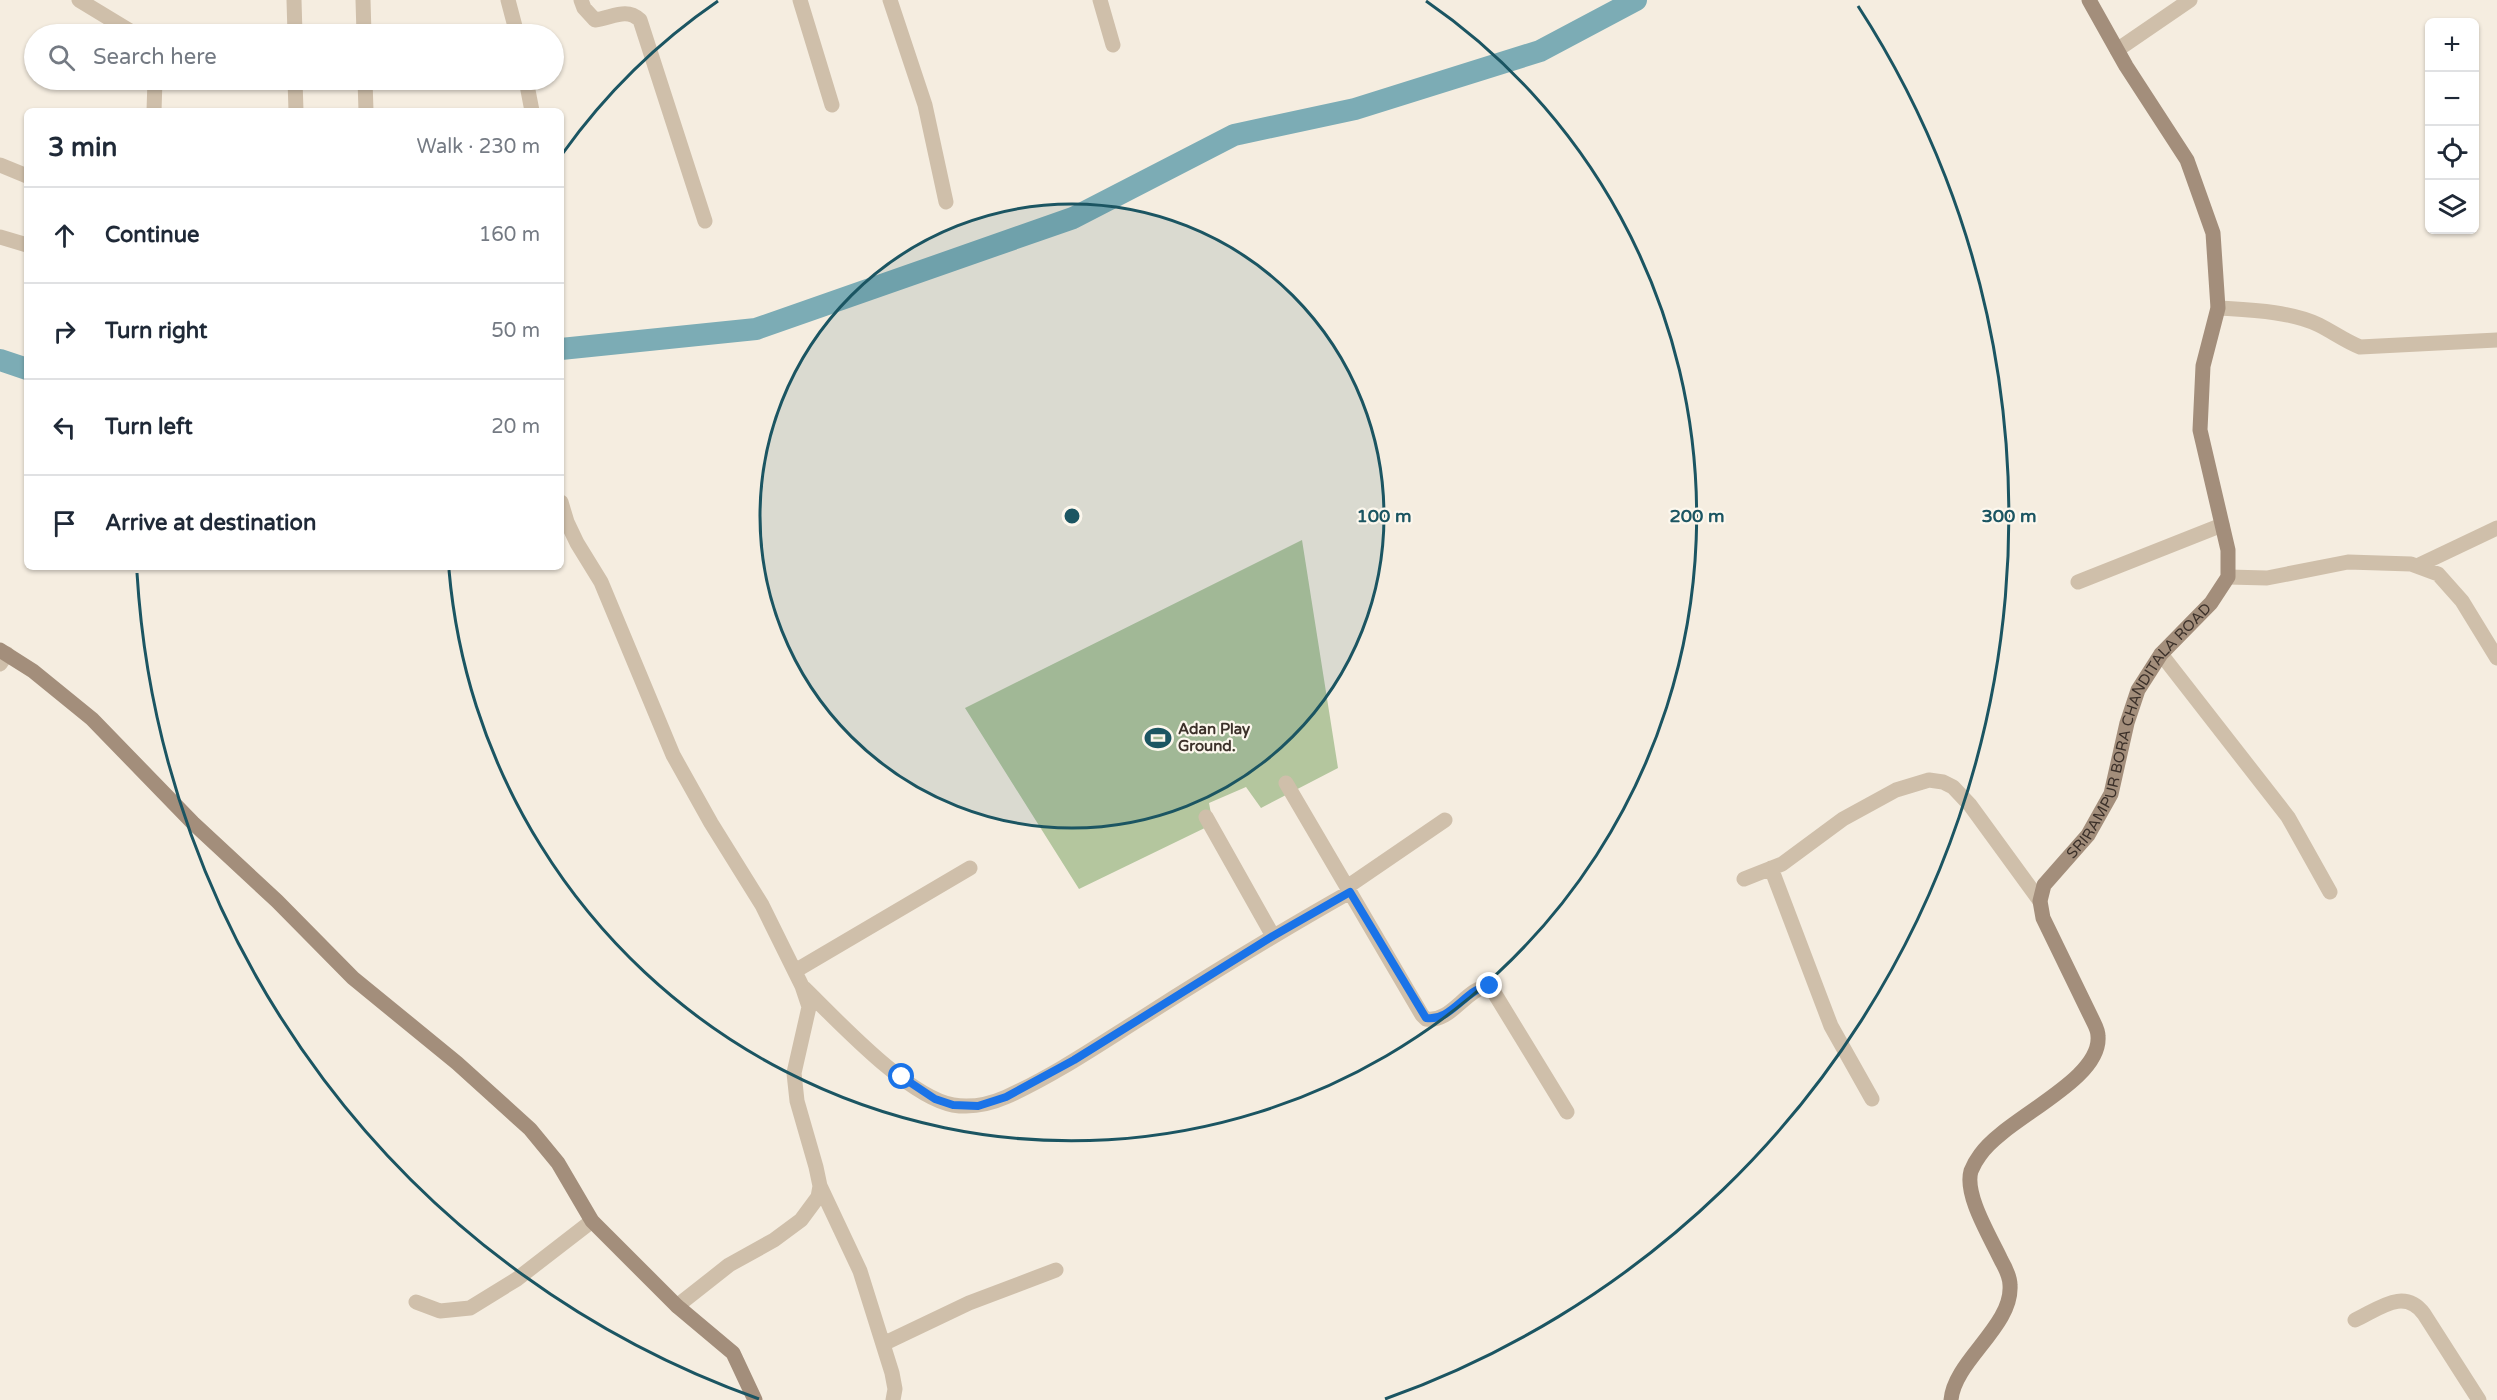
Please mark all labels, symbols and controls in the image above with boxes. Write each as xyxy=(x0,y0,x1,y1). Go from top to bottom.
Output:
map controls xyxy=(2425,18,2479,234)
button: + xyxy=(2425,18,2479,72)
search box xyxy=(24,24,564,90)
icon: search xyxy=(45,41,78,74)
text: Search here xyxy=(93,44,217,70)
button: − xyxy=(2425,72,2479,126)
button: locate xyxy=(2425,126,2479,180)
text: 3 min xyxy=(48,132,117,163)
text: Walk · 230 m xyxy=(417,135,540,159)
button: layers xyxy=(2425,180,2479,234)
icon: ahead xyxy=(48,219,81,252)
text: Continue xyxy=(105,222,200,248)
text: 160 m xyxy=(479,223,540,247)
icon: right xyxy=(48,315,81,348)
text: Turn right xyxy=(105,318,207,344)
text: 50 m xyxy=(491,319,540,343)
icon: left xyxy=(48,411,81,444)
text: Turn left xyxy=(105,414,193,440)
text: 20 m xyxy=(491,415,540,439)
text: 100 m xyxy=(1356,505,1412,527)
text: 200 m xyxy=(1669,505,1725,527)
text: 300 m xyxy=(1981,505,2037,527)
centre of rings xyxy=(1062,506,1082,526)
icon: arrive xyxy=(48,507,81,540)
text: Arrive at destination xyxy=(105,510,316,536)
street label: SRIRAMPUR BORA CHANDITALA ROAD xyxy=(2063,599,2215,862)
place label: Adan Play Ground. xyxy=(1178,720,1250,755)
sports icon: Adan Play Ground. xyxy=(1143,723,1173,753)
route end xyxy=(1476,972,1502,998)
route start xyxy=(888,1063,914,1089)

